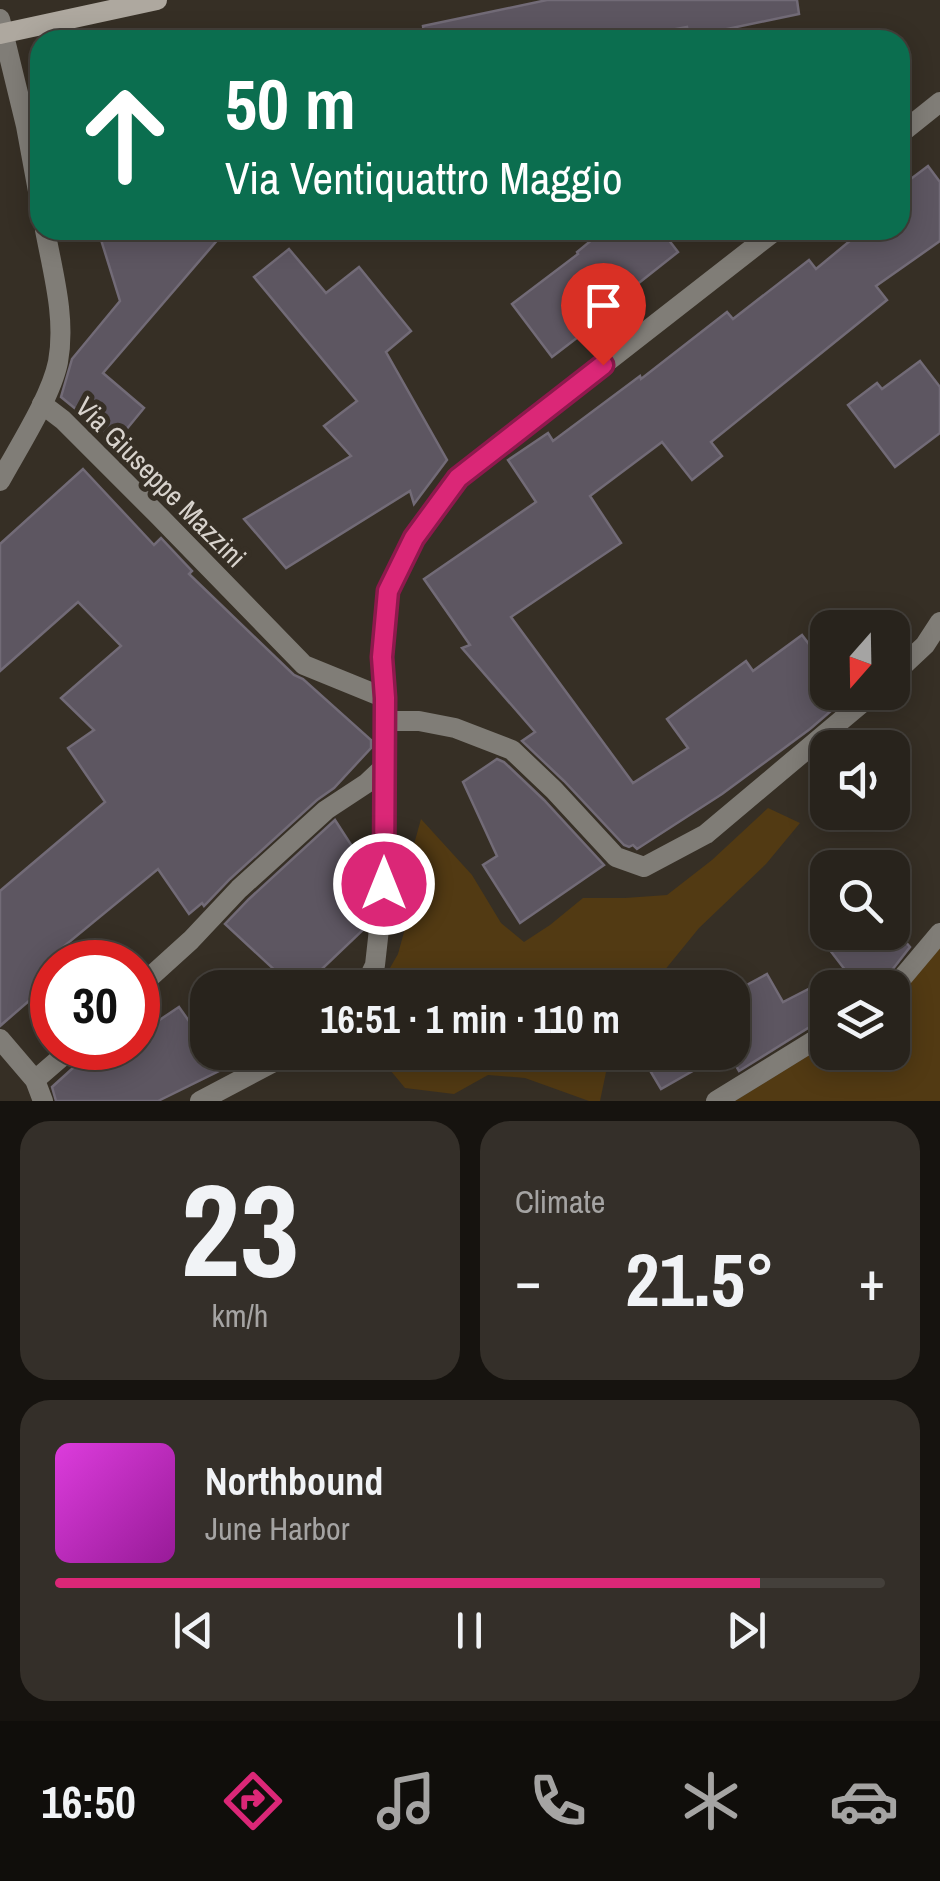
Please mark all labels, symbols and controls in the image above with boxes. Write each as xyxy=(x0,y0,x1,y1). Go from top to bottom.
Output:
text: 50 m xyxy=(225,57,356,151)
icon: ahead xyxy=(60,70,190,200)
text: Via Ventiquattro Maggio xyxy=(225,147,622,208)
pin xyxy=(561,263,646,366)
icon: arrive xyxy=(576,278,631,333)
street label: Via Giuseppe Mazzini xyxy=(67,388,255,576)
north arrow xyxy=(810,610,910,710)
map controls xyxy=(810,610,910,1070)
button: sound xyxy=(810,730,910,830)
position arrow xyxy=(332,832,436,936)
button: search xyxy=(810,850,910,950)
speed limit sign: 30 xyxy=(30,940,160,1070)
button: layers xyxy=(810,970,910,1070)
text: 16:51 · 1 min · 110 m xyxy=(320,994,620,1045)
text: 23 xyxy=(181,1141,299,1317)
text: Climate xyxy=(515,1180,605,1223)
text: 21.5° xyxy=(625,1228,775,1329)
text: − xyxy=(515,1243,541,1317)
text: + xyxy=(859,1243,885,1317)
text: km/h xyxy=(212,1294,268,1337)
text: Northbound xyxy=(205,1456,383,1507)
text: June Harbor xyxy=(205,1507,349,1550)
icon: previous xyxy=(166,1603,221,1658)
icon: pause xyxy=(442,1603,497,1658)
icon: next xyxy=(719,1603,774,1658)
icon: directions xyxy=(218,1766,288,1836)
icon: music xyxy=(371,1766,441,1836)
icon: phone xyxy=(523,1766,593,1836)
icon: climate xyxy=(676,1766,746,1836)
icon: car xyxy=(829,1766,899,1836)
text: 16:50 xyxy=(41,1771,136,1832)

